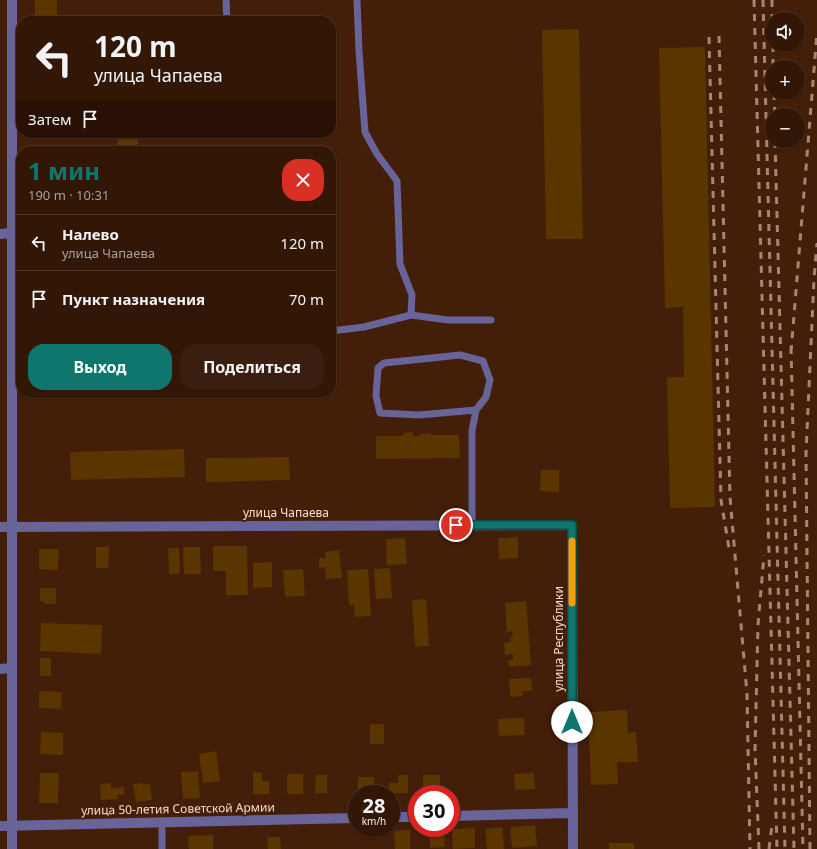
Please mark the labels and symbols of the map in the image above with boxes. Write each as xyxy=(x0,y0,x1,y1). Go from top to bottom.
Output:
street label: улица Чапаева xyxy=(243,504,329,521)
pin xyxy=(439,508,473,542)
street label: улица Республики xyxy=(550,586,567,692)
position arrow xyxy=(551,701,593,743)
speed limit sign: 30 xyxy=(408,785,460,837)
street label: улица 50-летия Советской Армии xyxy=(81,798,275,819)

